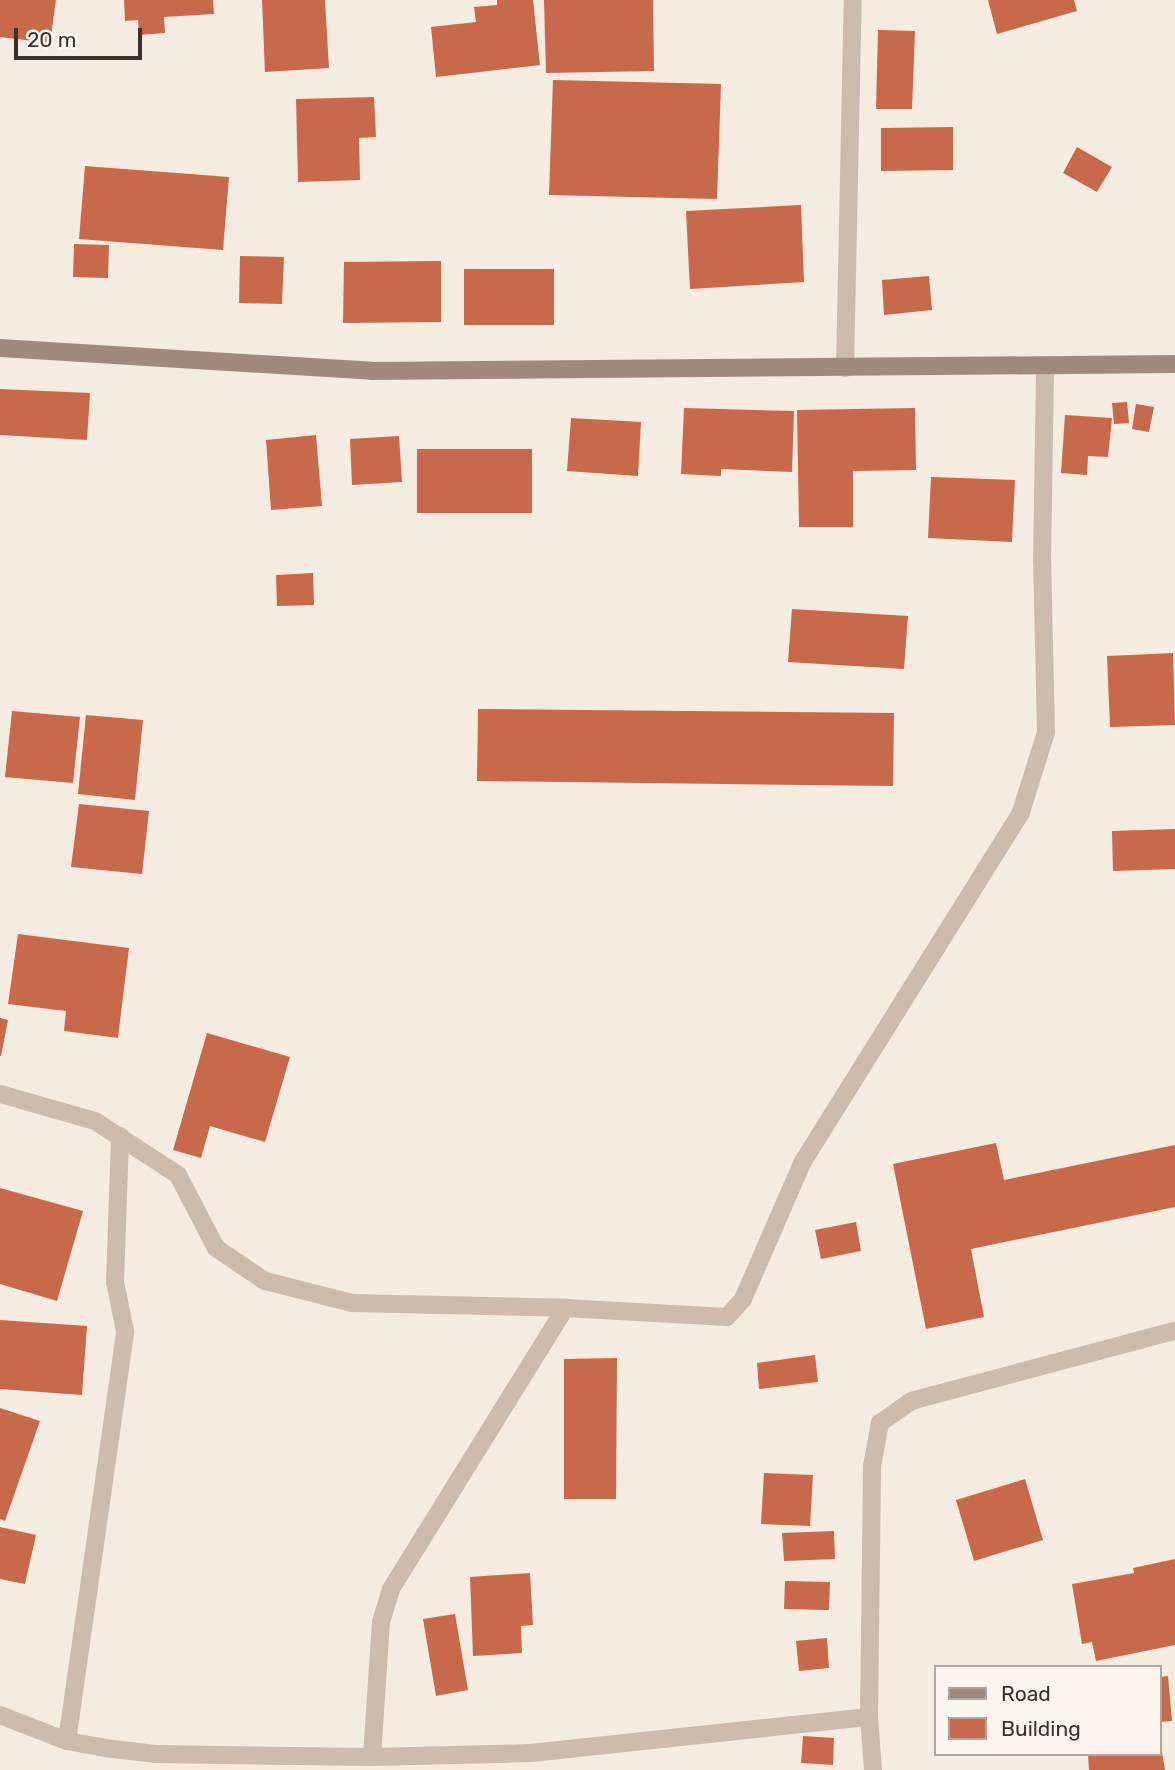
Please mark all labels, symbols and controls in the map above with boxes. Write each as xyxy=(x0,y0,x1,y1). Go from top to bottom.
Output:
scale bar xyxy=(18,14,145,58)
text: 20 m xyxy=(27,27,76,52)
legend xyxy=(934,1665,1161,1756)
text: Road xyxy=(1001,1681,1051,1706)
text: Building xyxy=(1001,1716,1081,1741)

